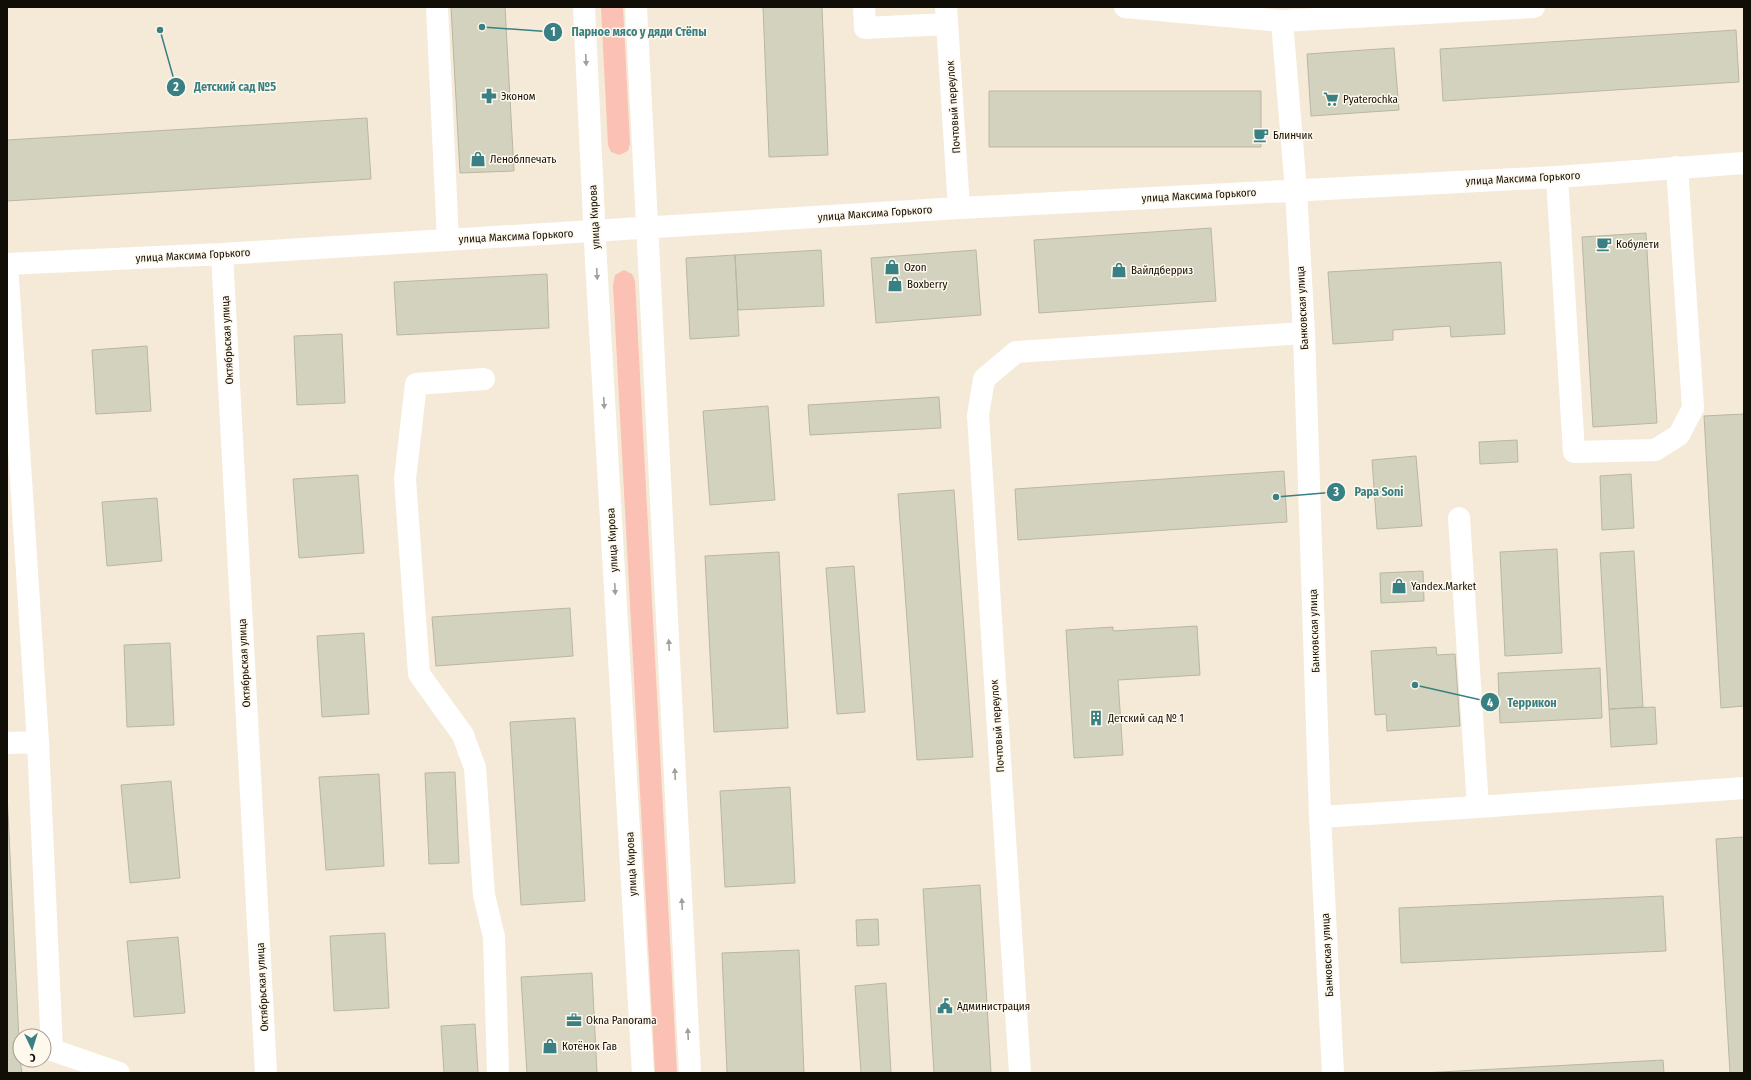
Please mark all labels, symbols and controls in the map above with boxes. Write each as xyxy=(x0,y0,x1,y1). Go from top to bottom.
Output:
callout: Парное мясо у дяди Стёпы xyxy=(543,20,714,44)
text: 1 xyxy=(550,25,556,39)
text: Парное мясо у дяди Стёпы xyxy=(571,25,707,39)
one-way arrow xyxy=(583,54,590,66)
street label: Почтовый переулок xyxy=(944,59,963,154)
callout: Детский сад №5 xyxy=(166,75,284,99)
text: 2 xyxy=(172,80,179,94)
text: Детский сад №5 xyxy=(193,80,276,94)
pharmacy icon: Эконом xyxy=(480,87,498,105)
place label: Эконом xyxy=(501,90,536,103)
supermarket icon: Pyaterochka xyxy=(1322,90,1340,108)
place label: Pyaterochka xyxy=(1343,93,1398,106)
cafe icon: Блинчик xyxy=(1252,126,1270,144)
place label: Блинчик xyxy=(1273,129,1313,142)
shop icon: Леноблпечать xyxy=(469,150,487,168)
place label: Леноблпечать xyxy=(490,153,556,166)
street label: улица Максима Горького xyxy=(1465,169,1581,188)
street label: улица Кирова xyxy=(586,184,603,249)
street label: улица Максима Горького xyxy=(1141,186,1257,205)
street label: улица Максима Горького xyxy=(817,203,933,224)
street label: улица Максима Горького xyxy=(458,227,574,246)
cafe icon: Кобулети xyxy=(1595,235,1613,253)
place label: Кобулети xyxy=(1616,238,1659,251)
street label: улица Максима Горького xyxy=(135,246,251,265)
shop icon: Ozon xyxy=(883,258,901,276)
place label: Ozon xyxy=(904,261,927,274)
shop icon: Вайлдберриз xyxy=(1110,261,1128,279)
place label: Вайлдберриз xyxy=(1131,264,1193,277)
street label: Банковская улица xyxy=(1294,266,1311,350)
one-way arrow xyxy=(594,268,600,281)
shop icon: Boxberry xyxy=(886,275,904,293)
place label: Boxberry xyxy=(907,278,947,291)
street label: Октябрьская улица xyxy=(219,295,236,385)
one-way arrow xyxy=(601,397,608,409)
callout: Papa Soni xyxy=(1326,480,1411,504)
text: 3 xyxy=(1332,485,1339,499)
text: Papa Soni xyxy=(1355,485,1403,499)
street label: улица Кирова xyxy=(604,507,621,572)
shop icon: Yandex.Market xyxy=(1390,577,1408,595)
place label: Yandex.Market xyxy=(1411,580,1477,593)
one-way arrow xyxy=(612,583,618,596)
street label: Банковская улица xyxy=(1307,589,1322,673)
street label: Октябрьская улица xyxy=(236,618,253,708)
one-way arrow xyxy=(666,638,672,651)
street label: Почтовый переулок xyxy=(988,678,1007,773)
callout: Террикон xyxy=(1480,690,1565,714)
text: 4 xyxy=(1487,696,1493,710)
text: Террикон xyxy=(1507,696,1557,710)
building icon: Детский сад № 1 xyxy=(1087,709,1105,727)
place label: Детский сад № 1 xyxy=(1107,712,1184,725)
one-way arrow xyxy=(672,768,679,780)
street label: улица Кирова xyxy=(623,831,640,896)
one-way arrow xyxy=(679,897,685,910)
street label: Банковская улица xyxy=(1319,913,1336,997)
street label: Октябрьская улица xyxy=(254,942,271,1032)
public building icon: Администрация xyxy=(936,997,954,1015)
place label: Администрация xyxy=(957,1000,1030,1013)
office icon: Okna Panorama xyxy=(565,1011,583,1029)
place label: Okna Panorama xyxy=(586,1014,657,1027)
north arrow xyxy=(12,1028,52,1068)
one-way arrow xyxy=(685,1028,692,1040)
shop icon: Котёнок Гав xyxy=(541,1037,559,1055)
place label: Котёнок Гав xyxy=(562,1040,617,1053)
text: С xyxy=(29,1051,36,1064)

